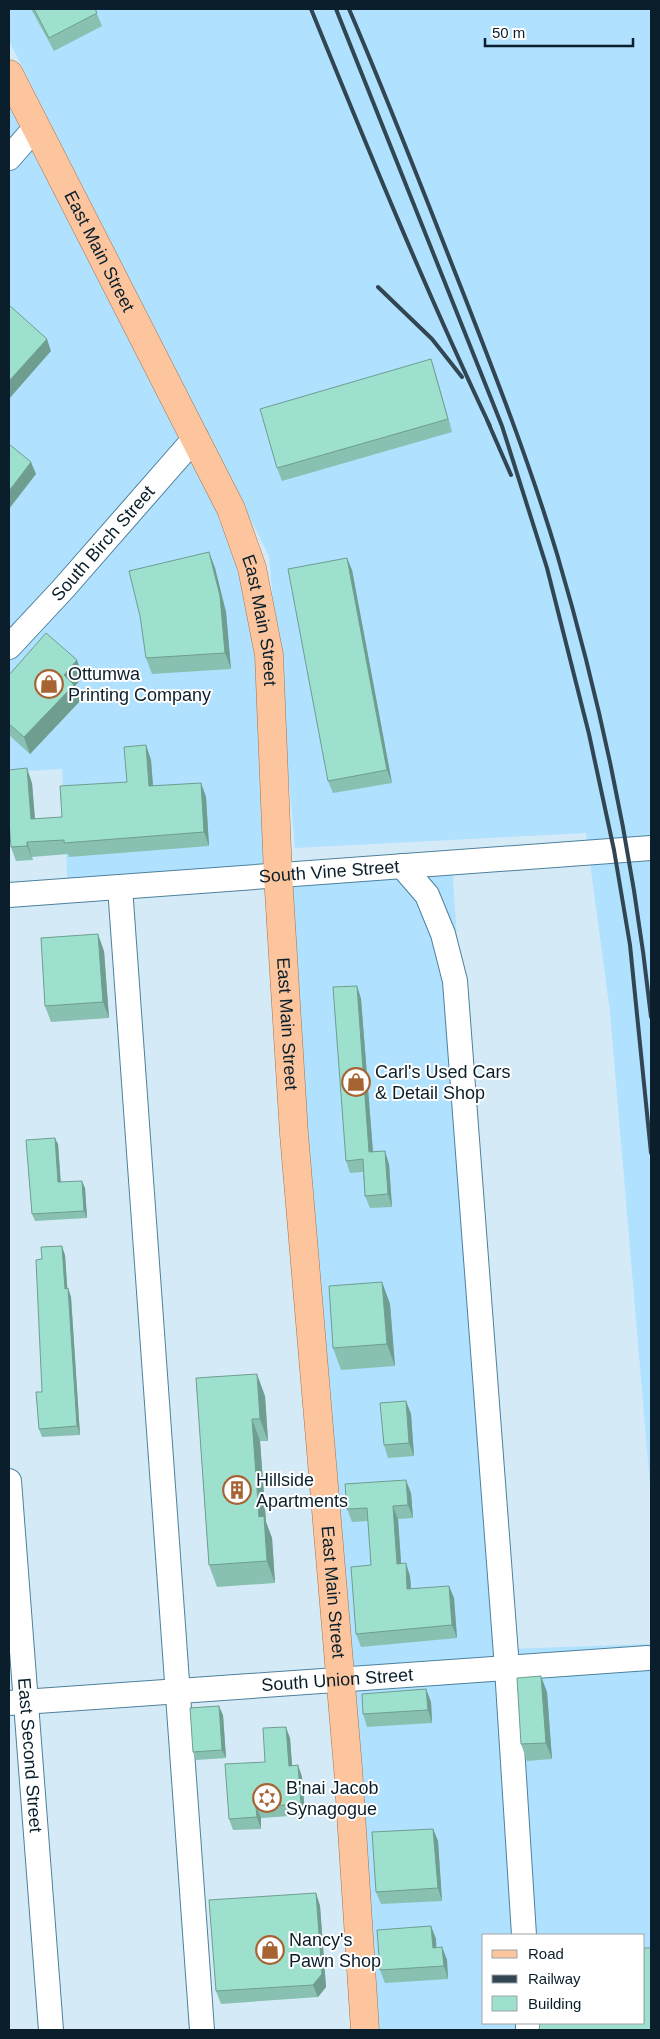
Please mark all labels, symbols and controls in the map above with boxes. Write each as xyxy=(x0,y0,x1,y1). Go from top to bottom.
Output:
scale bar xyxy=(485,15,632,47)
text: 50 m xyxy=(492,24,525,41)
street label: East Main Street xyxy=(60,187,139,315)
street label: South Birch Street xyxy=(47,482,159,605)
street label: East Main Street xyxy=(238,552,280,686)
place label: Ottumwa Printing Company xyxy=(68,664,211,705)
shop icon: Ottumwa Printing Company xyxy=(34,669,64,699)
street label: South Vine Street xyxy=(258,856,400,887)
street label: East Main Street xyxy=(273,957,301,1091)
place label: Carl's Used Cars & Detail Shop xyxy=(375,1062,510,1103)
shop icon: Carl's Used Cars & Detail Shop xyxy=(341,1067,371,1097)
place label: Hillside Apartments xyxy=(256,1470,348,1511)
building icon: Hillside Apartments xyxy=(222,1475,252,1505)
street label: East Main Street xyxy=(317,1525,349,1659)
street label: South Union Street xyxy=(261,1665,414,1695)
street label: East Second Street xyxy=(14,1677,46,1833)
place label: B'nai Jacob Synagogue xyxy=(286,1778,379,1819)
synagogue icon: B'nai Jacob Synagogue xyxy=(252,1783,282,1813)
place label: Nancy's Pawn Shop xyxy=(289,1930,381,1971)
legend xyxy=(482,1934,645,2024)
shop icon: Nancy's Pawn Shop xyxy=(255,1935,285,1965)
text: Road xyxy=(528,1945,564,1962)
text: Railway xyxy=(528,1970,581,1987)
text: Building xyxy=(528,1995,581,2012)

